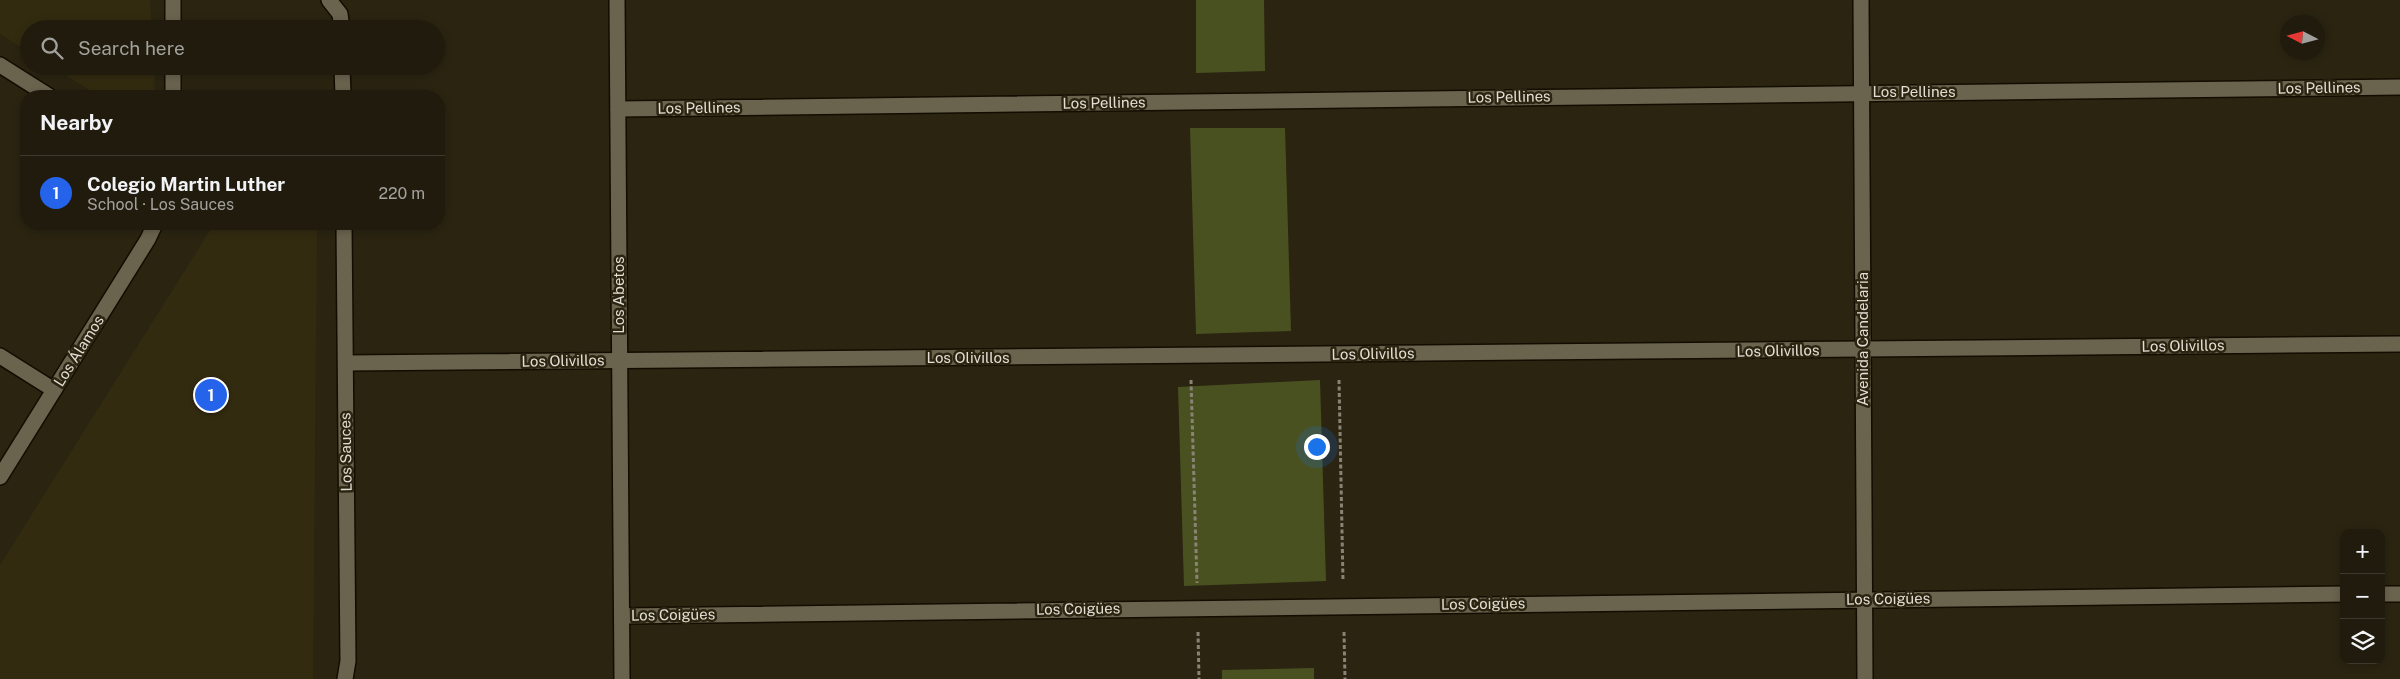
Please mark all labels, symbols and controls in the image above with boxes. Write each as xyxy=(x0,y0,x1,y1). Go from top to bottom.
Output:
north arrow xyxy=(2280,15,2325,60)
search box xyxy=(20,20,445,75)
icon: search xyxy=(38,34,66,62)
text: Search here xyxy=(78,37,185,59)
street label: Los Pellines xyxy=(2277,78,2361,97)
street label: Los Pellines xyxy=(1872,83,1956,100)
street label: Los Pellines xyxy=(1467,87,1551,106)
street label: Los Pellines xyxy=(1062,93,1146,112)
street label: Los Pellines xyxy=(657,98,741,117)
text: Nearby xyxy=(40,110,113,135)
text: Colegio Martin Luther xyxy=(87,173,285,195)
text: 1 xyxy=(53,184,59,203)
text: 220 m xyxy=(378,184,425,203)
text: School · Los Sauces xyxy=(87,195,234,214)
street label: Los Abetos xyxy=(610,256,627,334)
street label: Avenida Candelaria xyxy=(1854,272,1871,406)
street label: Los Álamos xyxy=(50,312,107,389)
street label: Los Olivillos xyxy=(2141,336,2225,355)
street label: Los Olivillos xyxy=(1736,341,1820,360)
street label: Los Olivillos xyxy=(1331,344,1415,363)
street label: Los Olivillos xyxy=(927,349,1009,366)
street label: Los Olivillos xyxy=(521,351,605,370)
pin: 1 xyxy=(195,376,227,414)
street label: Los Sauces xyxy=(336,412,355,492)
your location xyxy=(1304,434,1330,460)
map controls xyxy=(2340,529,2385,664)
button: + xyxy=(2340,529,2385,574)
button: − xyxy=(2340,574,2385,619)
street label: Los Coigües xyxy=(1846,589,1930,608)
street label: Los Coigües xyxy=(1441,594,1525,613)
street label: Los Coigües xyxy=(1036,599,1120,618)
street label: Los Coigües xyxy=(631,605,715,624)
button: layers xyxy=(2340,619,2385,664)

